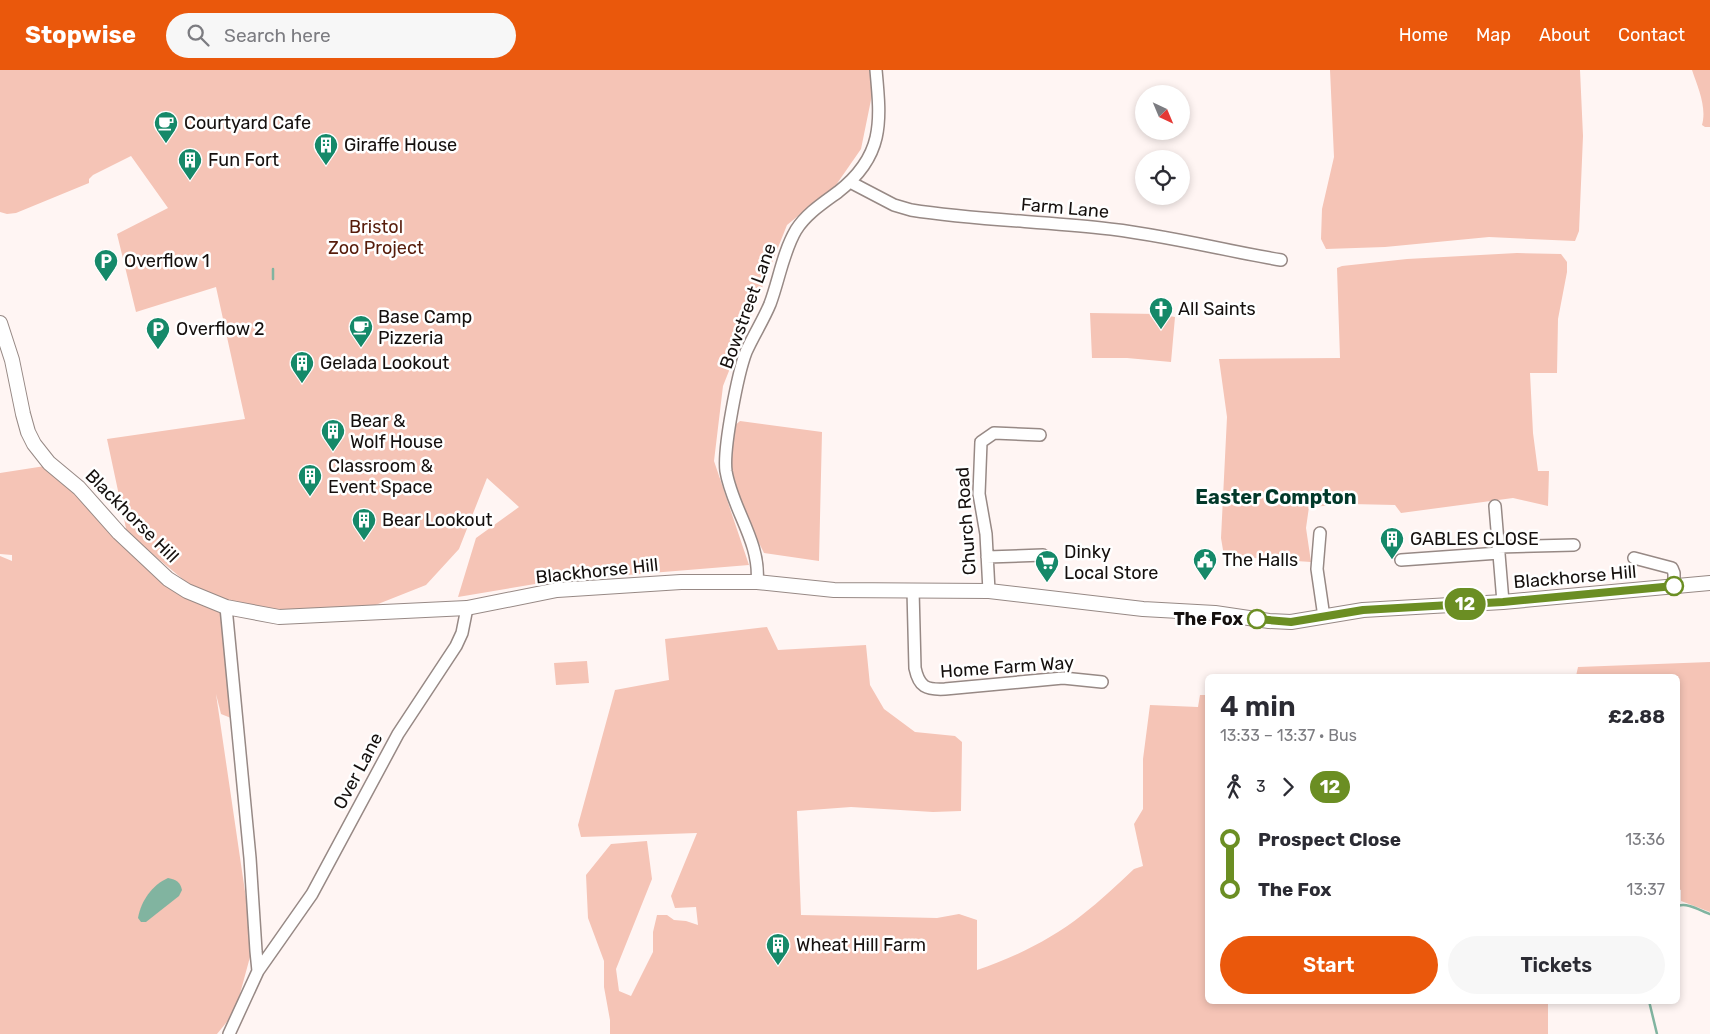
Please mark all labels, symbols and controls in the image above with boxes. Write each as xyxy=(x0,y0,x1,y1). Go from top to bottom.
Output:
search box xyxy=(166,13,516,58)
text: Stopwise xyxy=(25,21,136,49)
icon: search xyxy=(184,21,212,49)
text: Search here xyxy=(224,24,331,47)
text: Home xyxy=(1399,24,1448,46)
text: Map xyxy=(1476,24,1511,46)
text: About xyxy=(1539,24,1590,46)
text: Contact xyxy=(1618,24,1685,46)
north arrow xyxy=(1135,85,1190,140)
map controls xyxy=(1135,85,1190,205)
cafe icon: Courtyard Cafe xyxy=(153,110,179,144)
place label: Courtyard Cafe xyxy=(184,112,311,134)
building icon: Giraffe House xyxy=(313,132,339,166)
place label: Giraffe House xyxy=(344,134,457,156)
building icon: Fun Fort xyxy=(177,147,203,181)
place label: Fun Fort xyxy=(208,149,279,171)
button: locate xyxy=(1135,150,1190,205)
street label: Farm Lane xyxy=(1020,193,1110,223)
park label: Bristol Zoo Project xyxy=(328,216,424,259)
street label: Bowstreet Lane xyxy=(715,240,781,372)
parking icon: Overflow 1 xyxy=(93,248,119,282)
place label: Overflow 1 xyxy=(124,250,210,272)
church icon: All Saints xyxy=(1148,296,1174,330)
place label: All Saints xyxy=(1178,298,1256,320)
place label: Base Camp Pizzeria xyxy=(378,306,472,349)
cafe icon: Base Camp Pizzeria xyxy=(348,314,374,348)
parking icon: Overflow 2 xyxy=(145,316,171,350)
place label: Overflow 2 xyxy=(176,318,265,340)
building icon: Gelada Lookout xyxy=(289,350,315,384)
place label: Gelada Lookout xyxy=(320,352,449,374)
place label: Bear & Wolf House xyxy=(350,410,443,453)
building icon: Bear & Wolf House xyxy=(320,418,346,452)
place label: Classroom & Event Space xyxy=(328,455,433,498)
building icon: Classroom & Event Space xyxy=(297,463,323,497)
street label: Blackhorse Hill xyxy=(81,465,183,567)
street label: Church Road xyxy=(951,466,981,576)
district label: Easter Compton xyxy=(1195,485,1357,509)
building icon: Bear Lookout xyxy=(351,507,377,541)
place label: Bear Lookout xyxy=(382,509,493,531)
building icon: GABLES CLOSE xyxy=(1379,526,1405,560)
place label: GABLES CLOSE xyxy=(1410,528,1539,550)
place label: Dinky Local Store xyxy=(1064,541,1158,584)
public building icon: The Halls xyxy=(1192,547,1218,581)
supermarket icon: Dinky Local Store xyxy=(1034,549,1060,583)
place label: The Halls xyxy=(1222,549,1298,571)
street label: Blackhorse Hill xyxy=(535,554,659,588)
street label: Blackhorse Hill xyxy=(1513,561,1637,593)
unlabelled marker xyxy=(1664,576,1684,596)
line badge: 12 xyxy=(1442,588,1488,620)
text: 12 xyxy=(1455,593,1475,615)
place label: The Fox xyxy=(1174,608,1243,630)
marker: The Fox xyxy=(1247,609,1267,629)
street label: Home Farm Way xyxy=(939,651,1075,683)
text: 4 min xyxy=(1220,690,1296,723)
text: £2.88 xyxy=(1608,705,1665,728)
text: 13:33 – 13:37 · Bus xyxy=(1220,726,1357,745)
street label: Over Lane xyxy=(329,729,387,813)
icon: walk xyxy=(1220,773,1248,801)
icon: forward xyxy=(1274,773,1302,801)
text: 12 xyxy=(1320,776,1340,798)
text: 3 xyxy=(1256,777,1266,796)
text: Prospect Close xyxy=(1258,828,1401,851)
text: 13:36 xyxy=(1625,830,1665,849)
text: The Fox xyxy=(1258,878,1331,901)
text: 13:37 xyxy=(1627,880,1665,899)
building icon: Wheat Hill Farm xyxy=(765,932,791,966)
place label: Wheat Hill Farm xyxy=(796,934,926,956)
button: Start xyxy=(1220,936,1438,994)
button: Tickets xyxy=(1448,936,1665,994)

